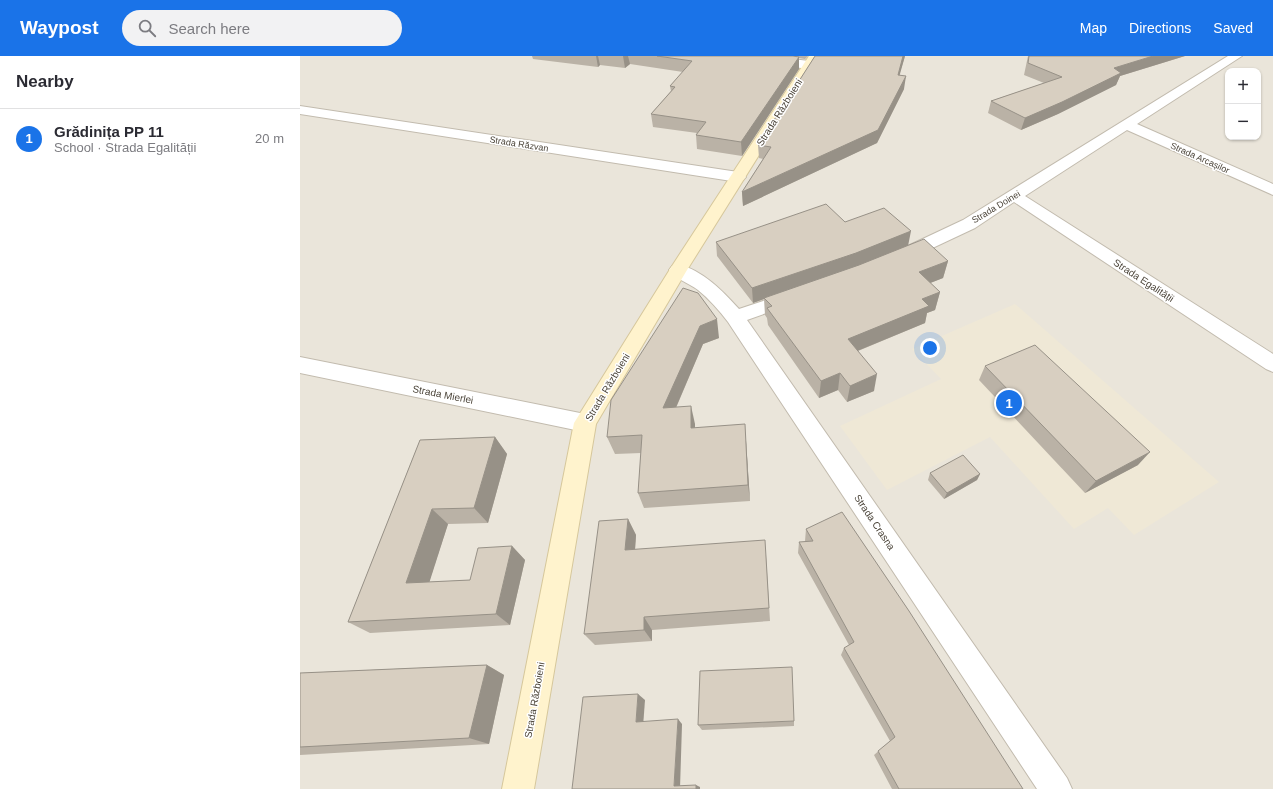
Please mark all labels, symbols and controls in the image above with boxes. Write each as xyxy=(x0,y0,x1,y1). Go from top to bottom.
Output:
search box xyxy=(122,10,402,46)
text: Waypost xyxy=(20,17,98,38)
icon: search xyxy=(136,17,158,39)
text: Search here xyxy=(168,20,250,37)
text: Map xyxy=(1080,20,1107,36)
text: Directions xyxy=(1129,20,1191,36)
text: Saved xyxy=(1213,20,1253,36)
map controls xyxy=(1225,68,1261,140)
button: + xyxy=(1225,68,1261,104)
text: Nearby xyxy=(16,72,74,91)
street label: Strada Războieni xyxy=(754,77,804,148)
button: − xyxy=(1225,104,1261,140)
text: Grădinița PP 11 xyxy=(54,123,164,140)
text: 1 xyxy=(25,131,33,146)
text: 20 m xyxy=(255,131,284,146)
street label: Strada Răzvan xyxy=(489,134,549,154)
text: School · Strada Egalității xyxy=(54,140,196,155)
street label: Strada Arcașilor xyxy=(1169,141,1231,175)
street label: Strada Doinei xyxy=(970,189,1022,225)
street label: Strada Egalității xyxy=(1111,257,1176,304)
your location xyxy=(920,338,940,358)
street label: Strada Războieni xyxy=(583,352,632,423)
street label: Strada Mierlei xyxy=(412,383,474,406)
pin: 1 xyxy=(996,388,1022,418)
street label: Strada Crasna xyxy=(852,492,897,552)
street label: Strada Războieni xyxy=(522,661,547,739)

